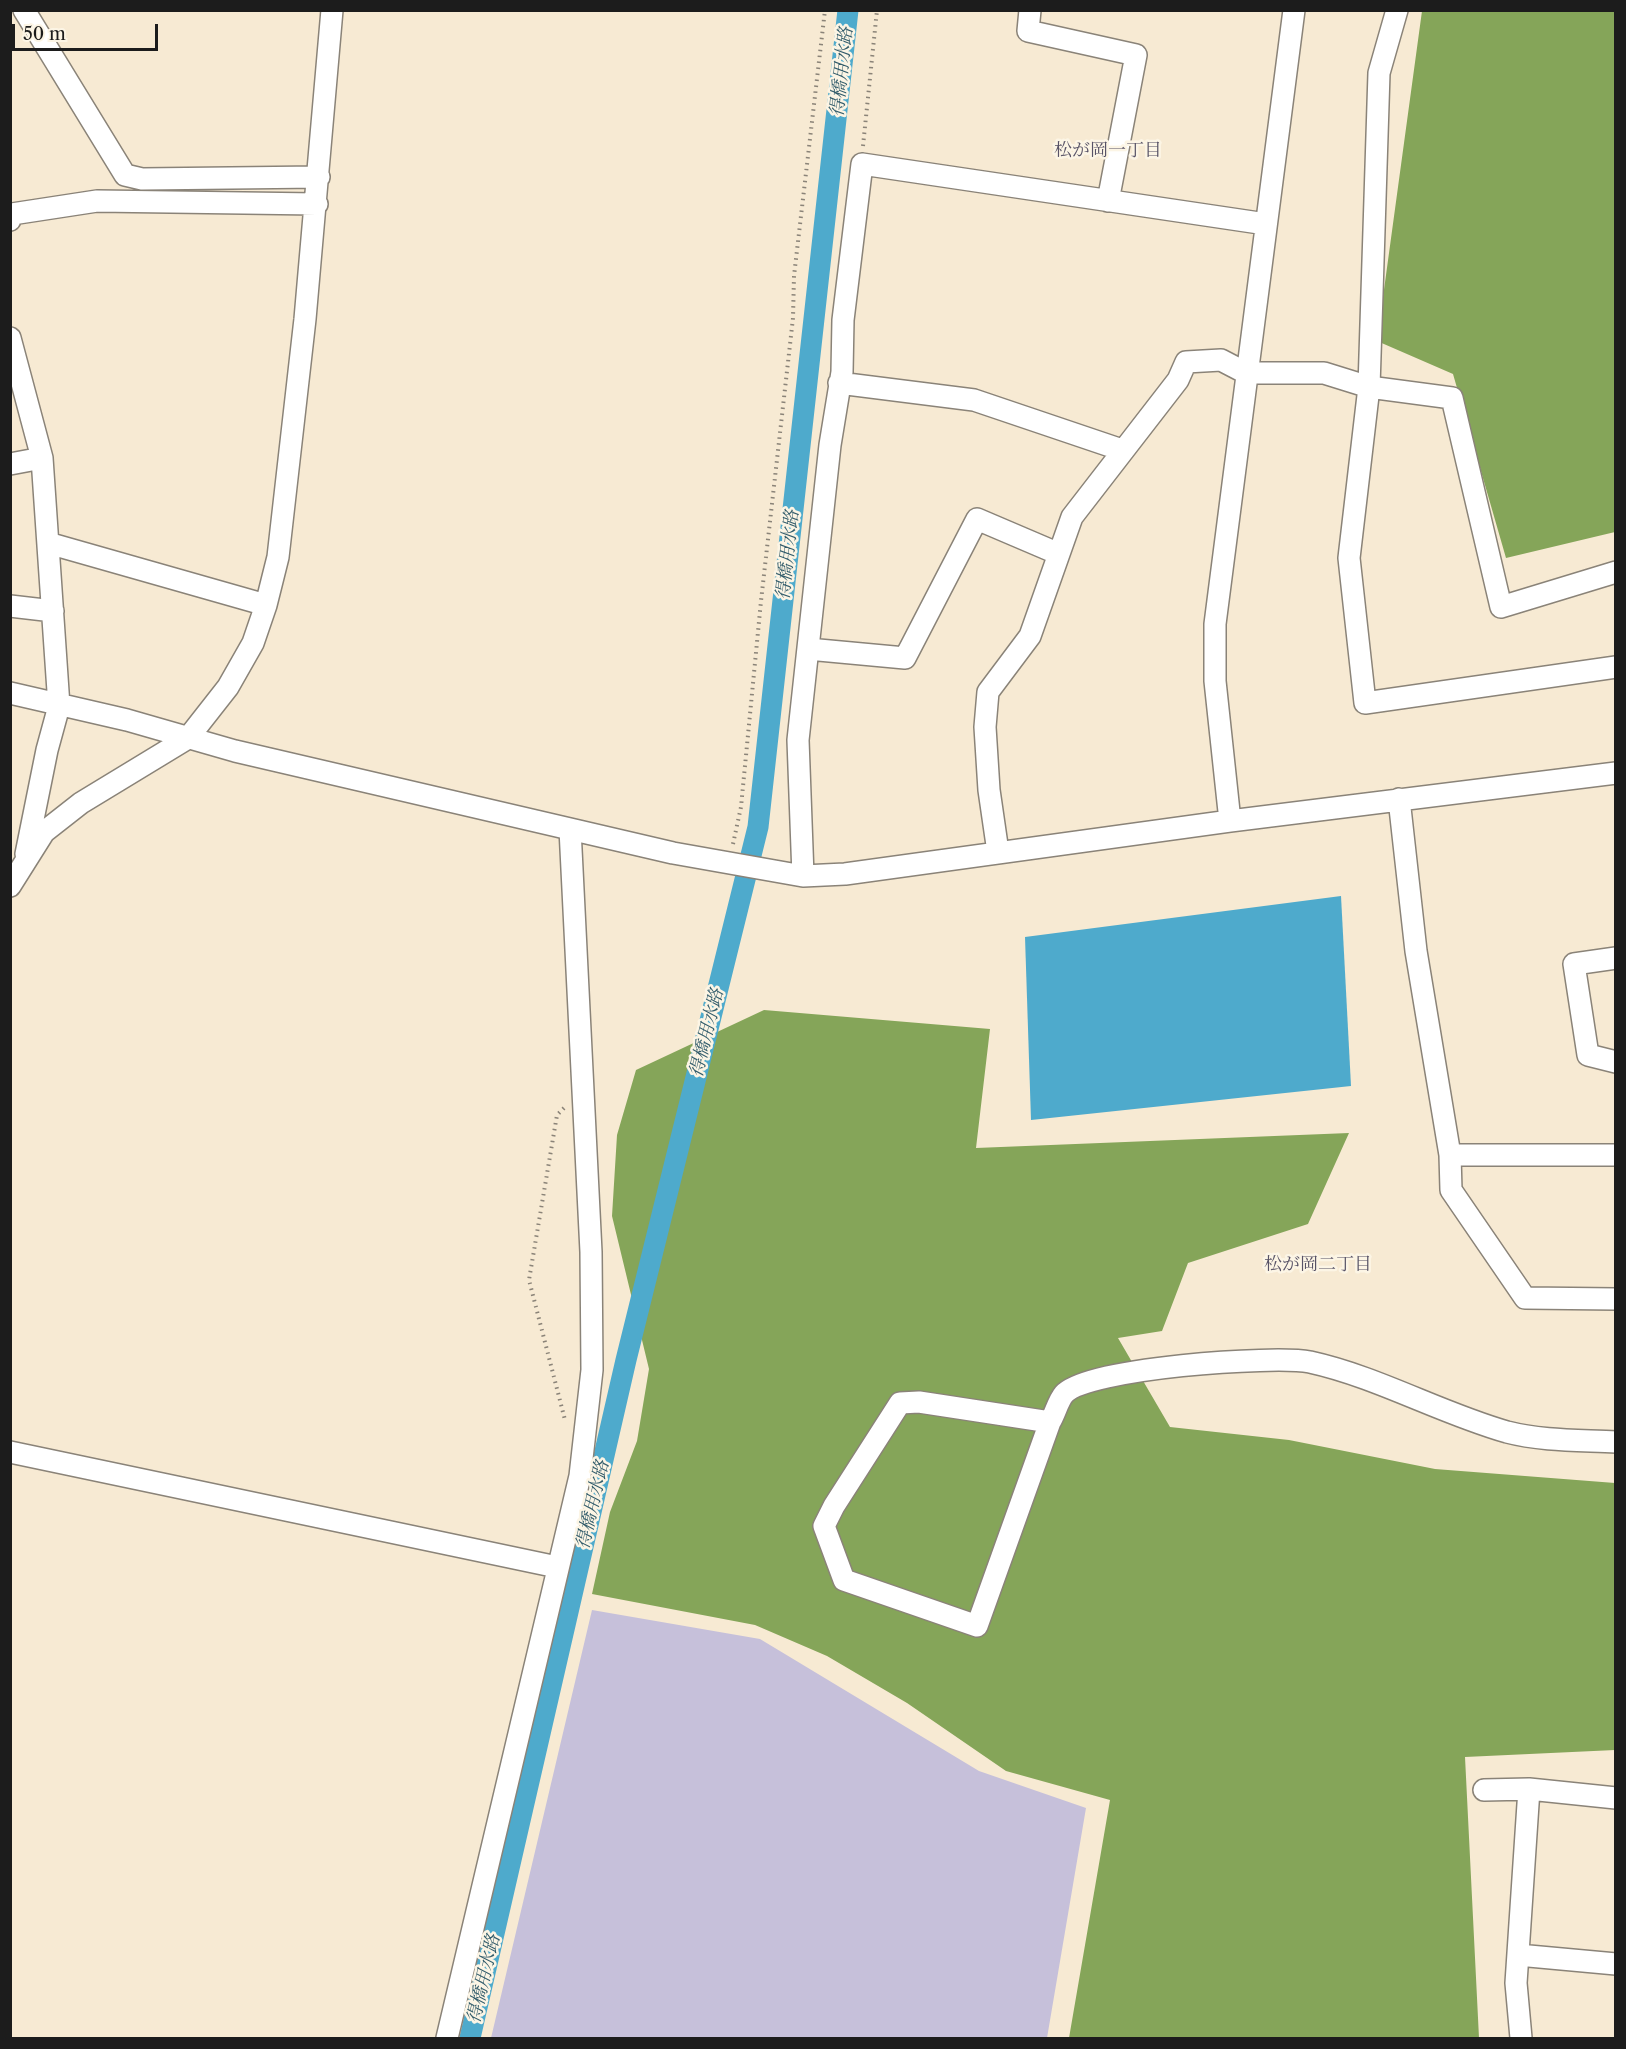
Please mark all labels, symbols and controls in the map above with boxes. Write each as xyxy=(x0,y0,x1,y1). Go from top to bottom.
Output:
scale bar xyxy=(15,12,160,50)
text: 50 m xyxy=(23,23,66,45)
water label: 得橋用水路 xyxy=(827,26,857,118)
district label: 松が岡一丁目 xyxy=(1054,140,1162,162)
water label: 得橋用水路 xyxy=(773,509,803,601)
water label: 得橋用水路 xyxy=(686,987,728,1079)
district label: 松が岡二丁目 xyxy=(1264,1254,1372,1276)
water label: 得橋用水路 xyxy=(572,1459,614,1551)
water label: 得橋用水路 xyxy=(463,1933,505,2025)

